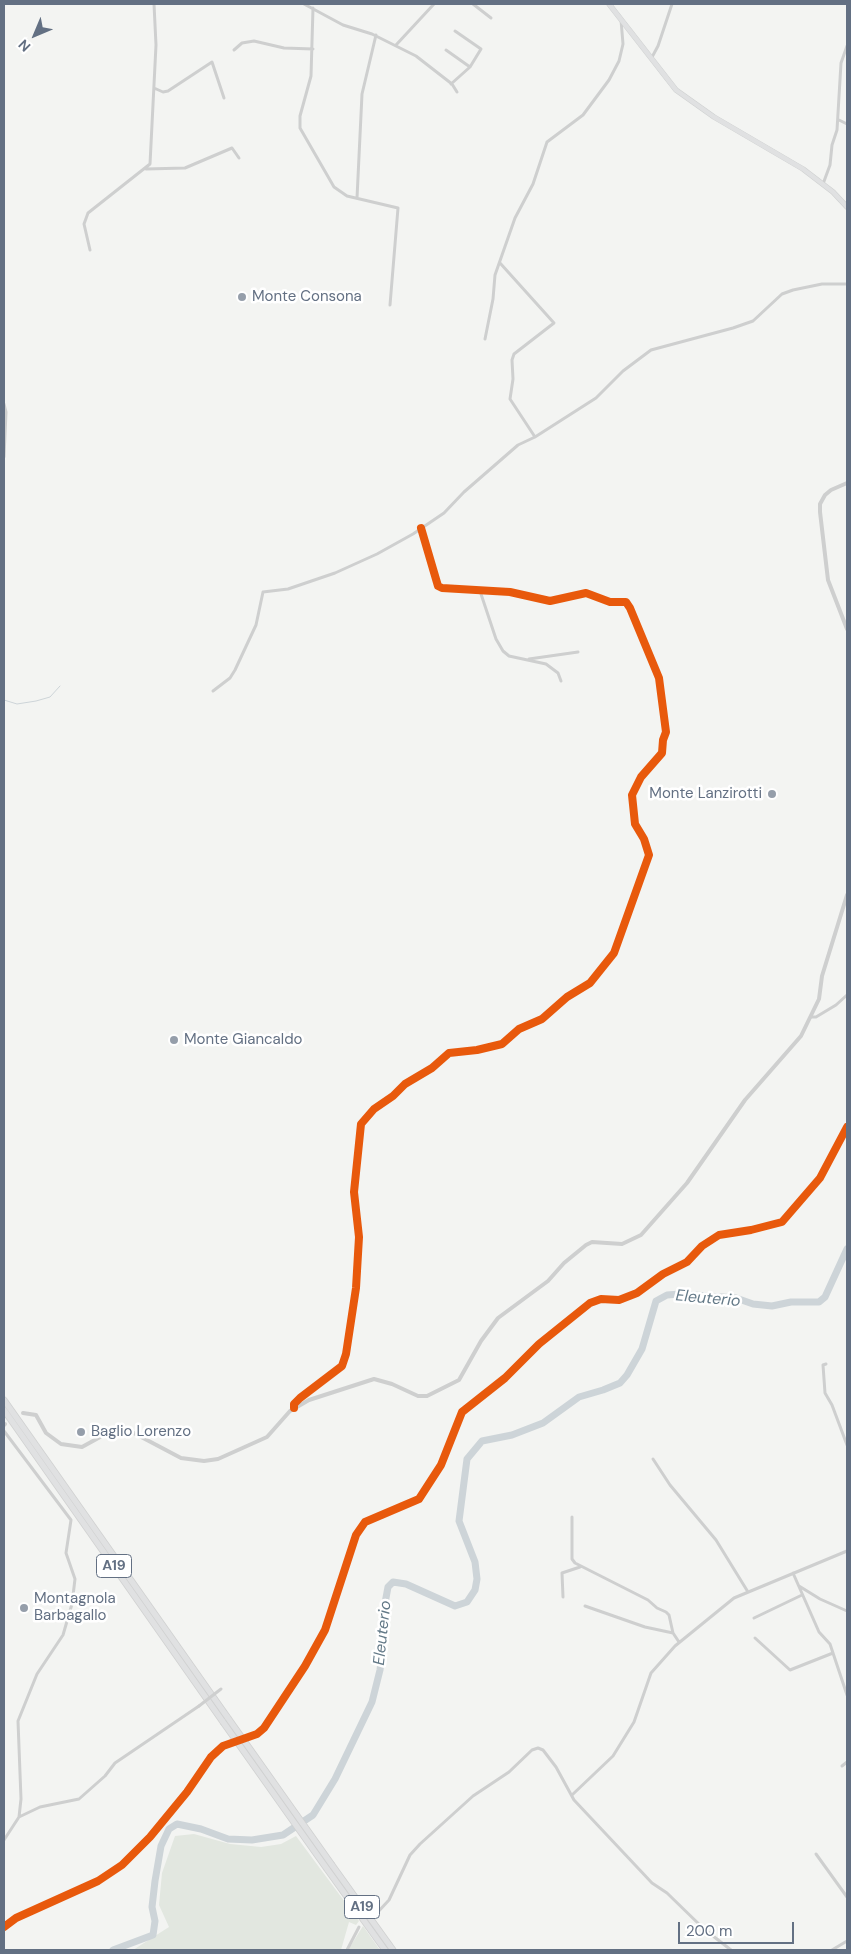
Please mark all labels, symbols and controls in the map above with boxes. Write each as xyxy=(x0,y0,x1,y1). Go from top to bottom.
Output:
north arrow xyxy=(10,10,60,60)
text: N xyxy=(14,36,34,56)
place label: Monte Consona xyxy=(252,288,362,306)
marker: Monte Consona xyxy=(236,291,248,303)
place label: Monte Lanzirotti xyxy=(649,785,762,803)
marker: Monte Lanzirotti xyxy=(766,788,778,800)
place label: Monte Giancaldo xyxy=(184,1031,302,1049)
marker: Monte Giancaldo xyxy=(168,1034,180,1046)
water label: Eleuterio xyxy=(675,1287,741,1311)
place label: Baglio Lorenzo xyxy=(91,1423,191,1441)
marker: Baglio Lorenzo xyxy=(75,1426,87,1438)
road number: A19 xyxy=(96,1554,132,1578)
place label: Montagnola Barbagallo xyxy=(34,1590,116,1625)
water label: Eleuterio xyxy=(370,1600,396,1666)
marker: Montagnola Barbagallo xyxy=(18,1602,30,1614)
road number: A19 xyxy=(344,1895,380,1918)
scale bar xyxy=(681,1912,797,1944)
text: 200 m xyxy=(686,1921,732,1941)

